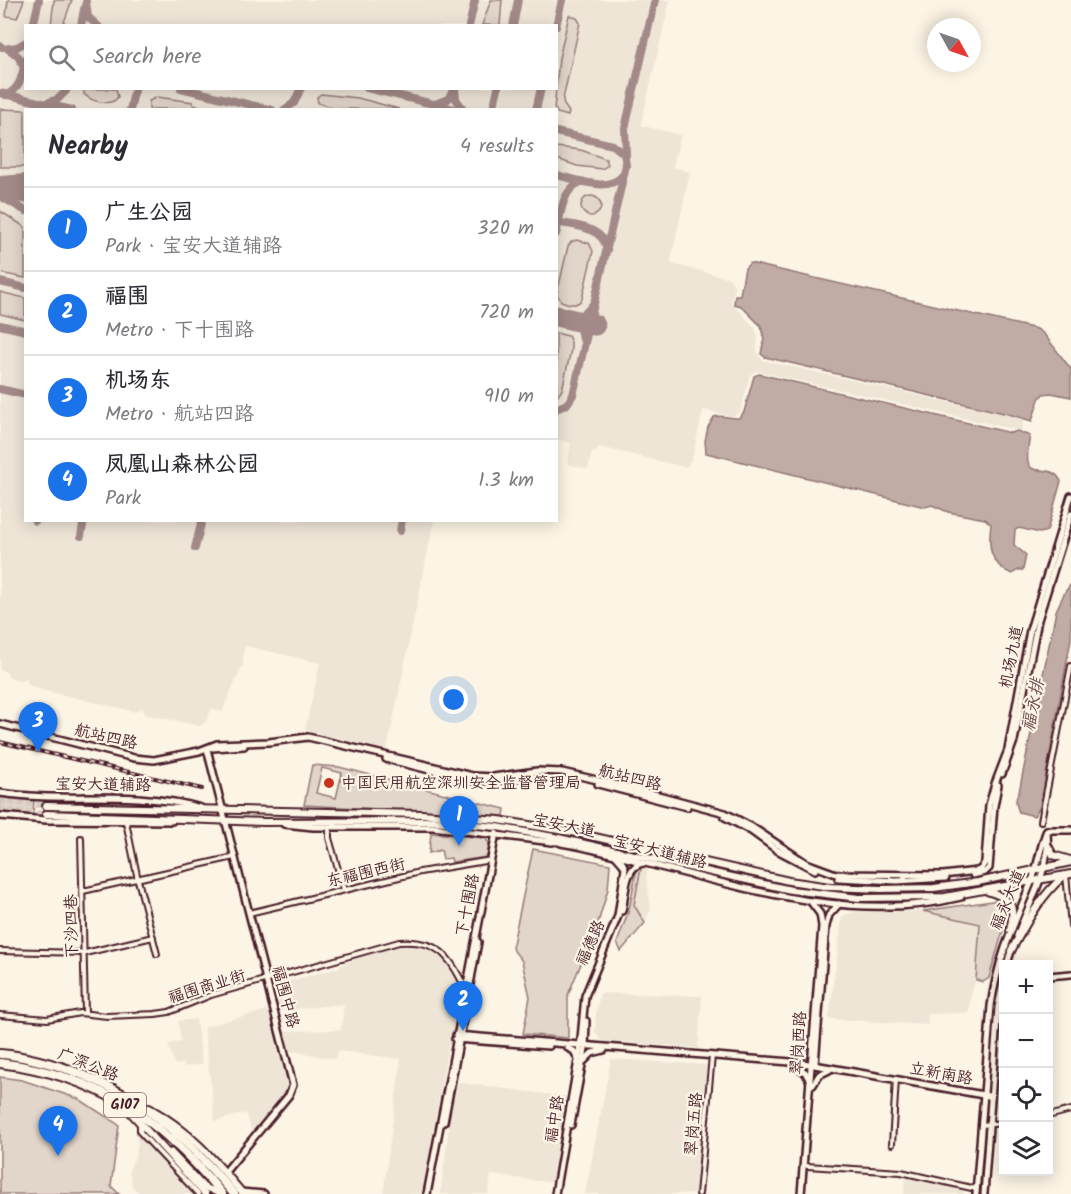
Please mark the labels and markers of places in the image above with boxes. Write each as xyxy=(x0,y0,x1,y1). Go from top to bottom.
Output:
pin: 3 xyxy=(18,702,57,752)
place label: 中国民用航空深圳安全监督管理局 xyxy=(341,771,581,796)
marker: 中国民用航空深圳安全监督管理局 xyxy=(322,776,336,790)
pin: 1 xyxy=(440,796,478,846)
pin: 2 xyxy=(444,982,482,1031)
pin: 4 xyxy=(38,1106,78,1156)

